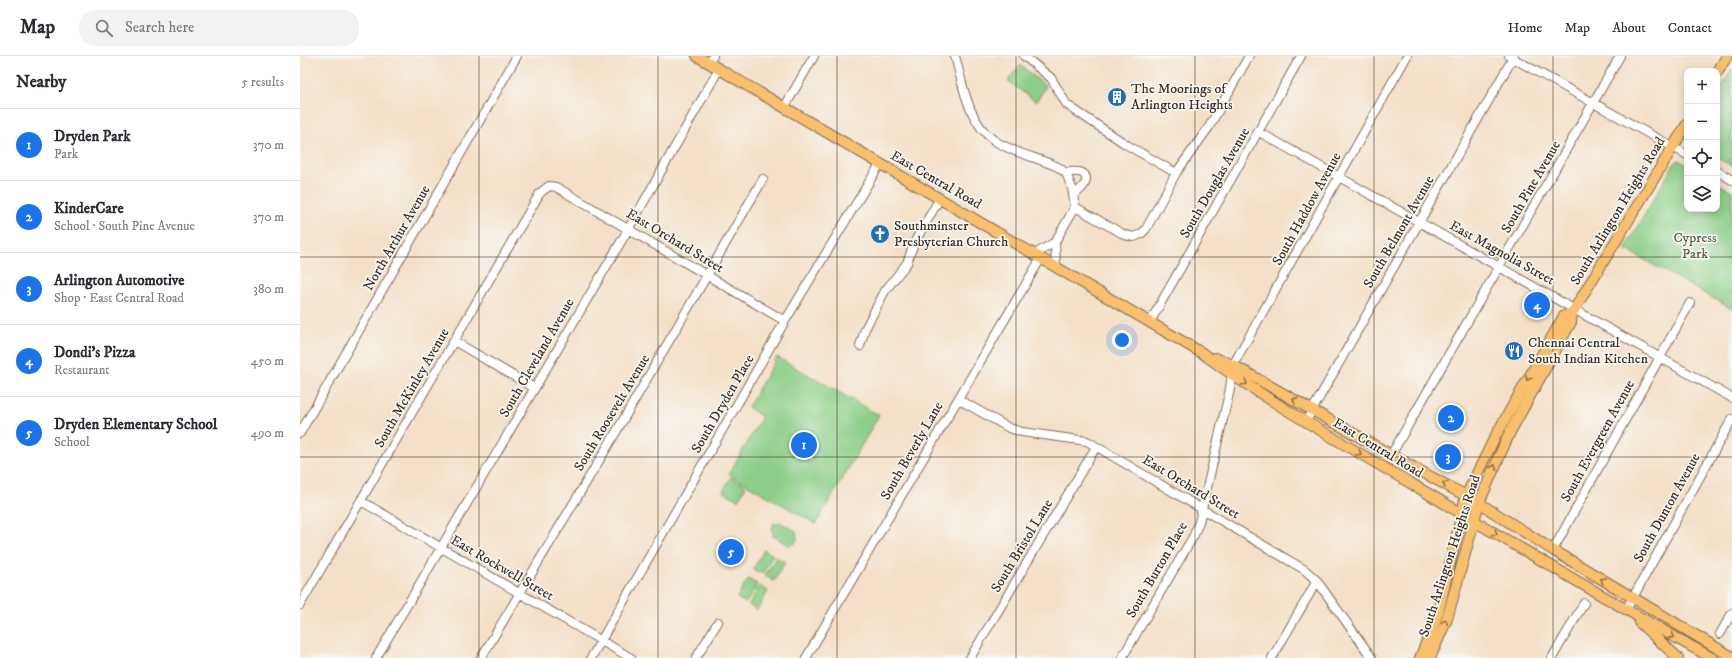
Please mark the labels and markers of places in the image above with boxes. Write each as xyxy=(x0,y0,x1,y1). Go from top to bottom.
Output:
place label: The Moorings of Arlington Heights xyxy=(1131,80,1233,114)
building icon: The Moorings of Arlington Heights xyxy=(1106,86,1128,108)
place label: Southminster Presbyterian Church xyxy=(894,217,1009,251)
church icon: Southminster Presbyterian Church xyxy=(869,223,891,245)
pin: 4 xyxy=(1524,290,1550,320)
place label: Chennai Central South Indian Kitchen xyxy=(1528,334,1649,368)
restaurant icon: Chennai Central South Indian Kitchen xyxy=(1503,340,1525,362)
pin: 2 xyxy=(1438,403,1464,433)
pin: 1 xyxy=(791,430,817,460)
pin: 3 xyxy=(1435,442,1461,472)
pin: 5 xyxy=(718,537,744,567)

